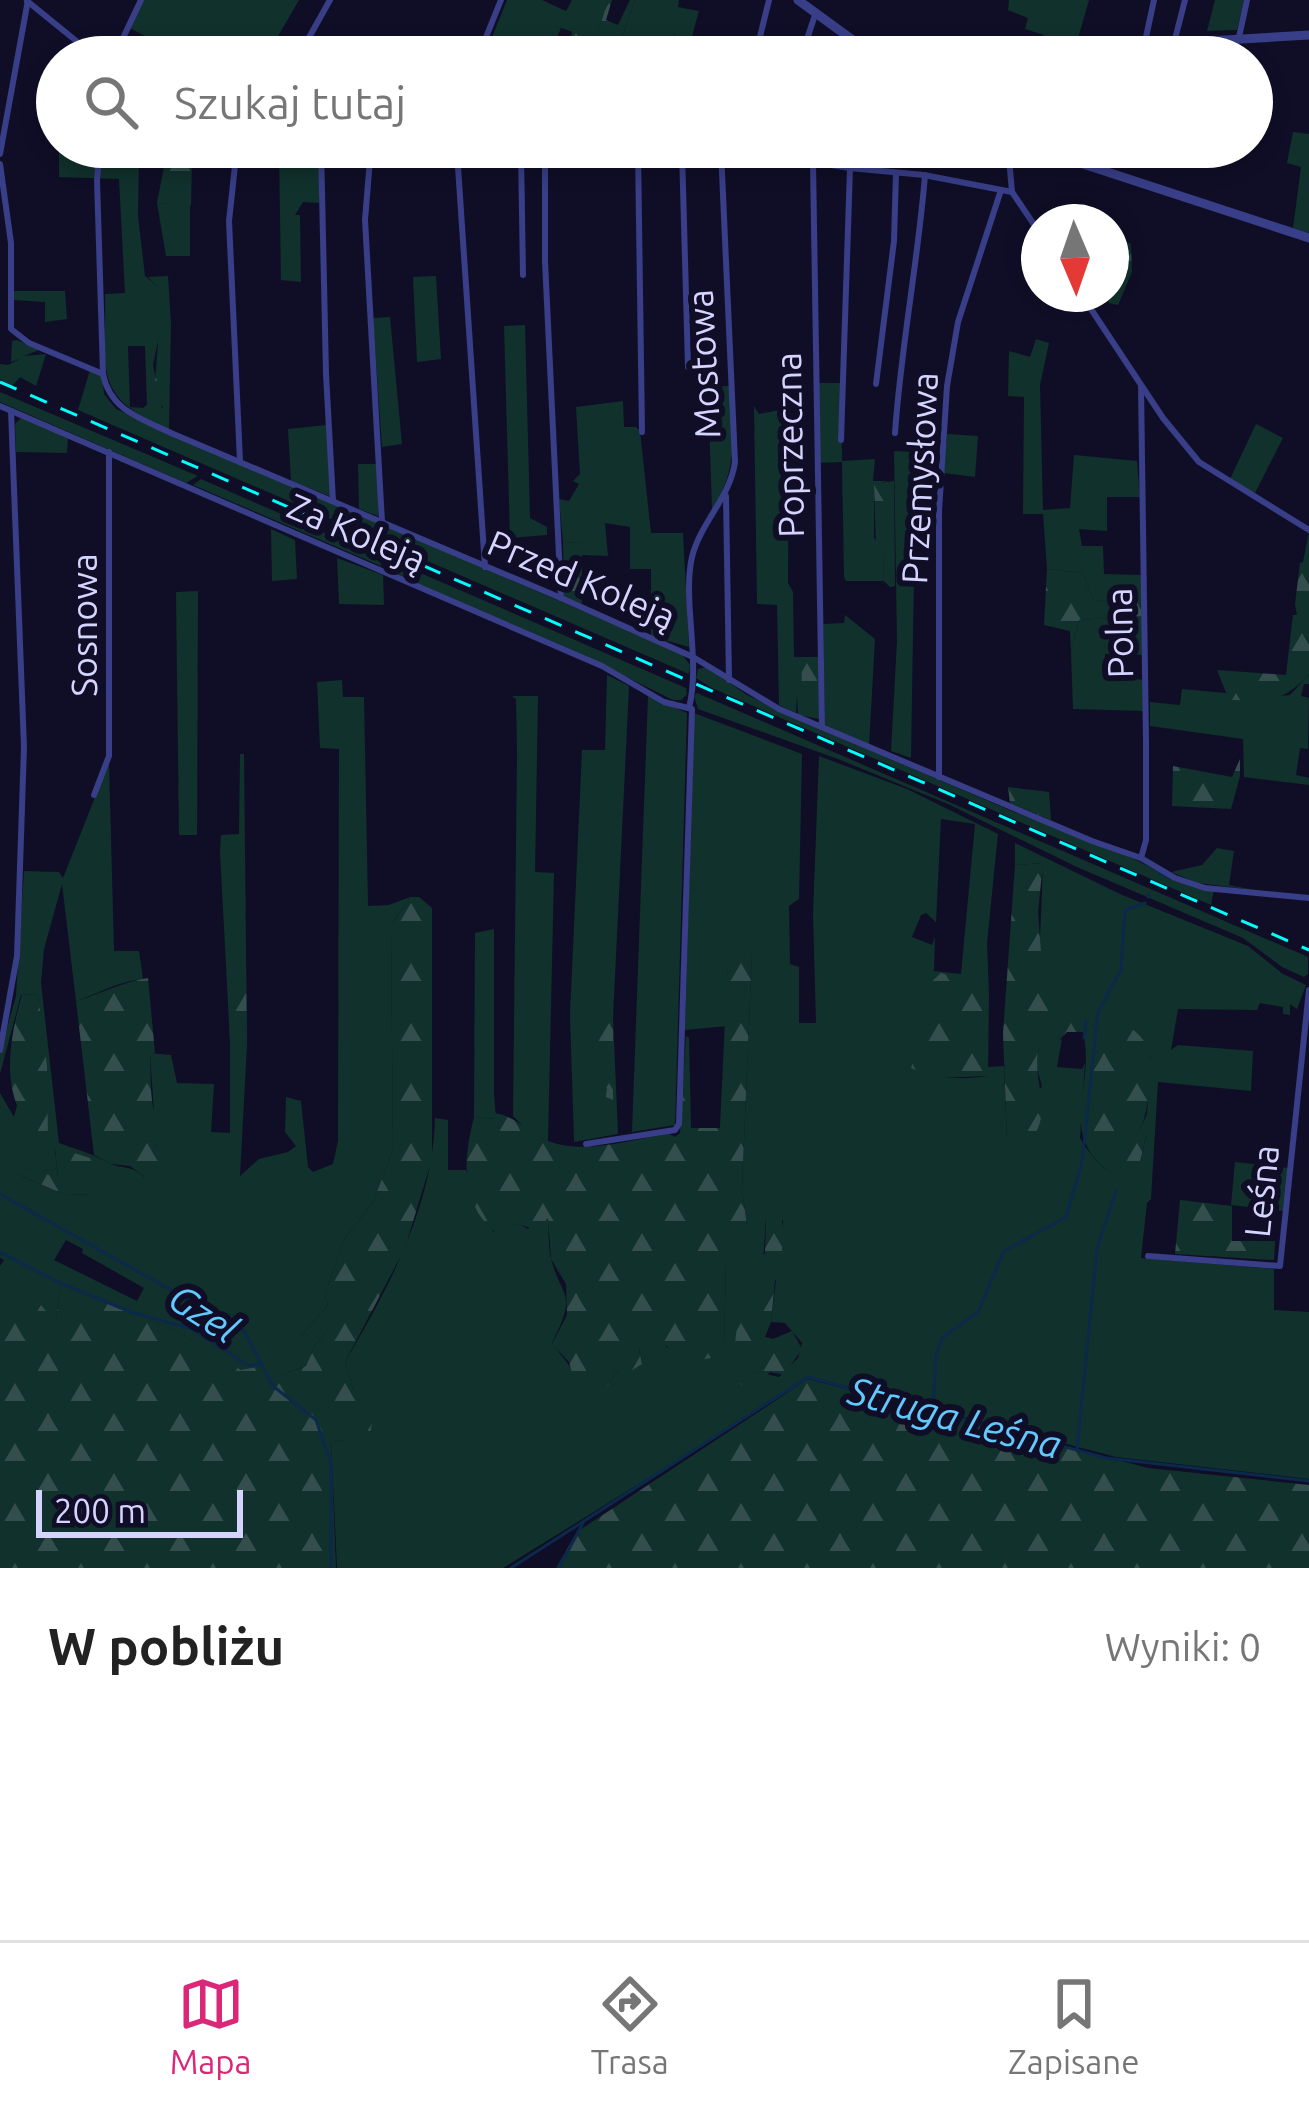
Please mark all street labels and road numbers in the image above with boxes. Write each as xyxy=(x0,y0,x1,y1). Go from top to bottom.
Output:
street label: Mostowa xyxy=(679,288,727,440)
street label: Poprzeczna xyxy=(767,352,811,538)
street label: Przemysłowa xyxy=(893,371,945,585)
street label: Za Koleją xyxy=(282,485,432,579)
street label: Przed Koleją xyxy=(482,521,682,637)
street label: Sosnowa xyxy=(63,553,104,697)
street label: Polna xyxy=(1098,587,1140,679)
street label: Leśna xyxy=(1236,1143,1286,1239)

